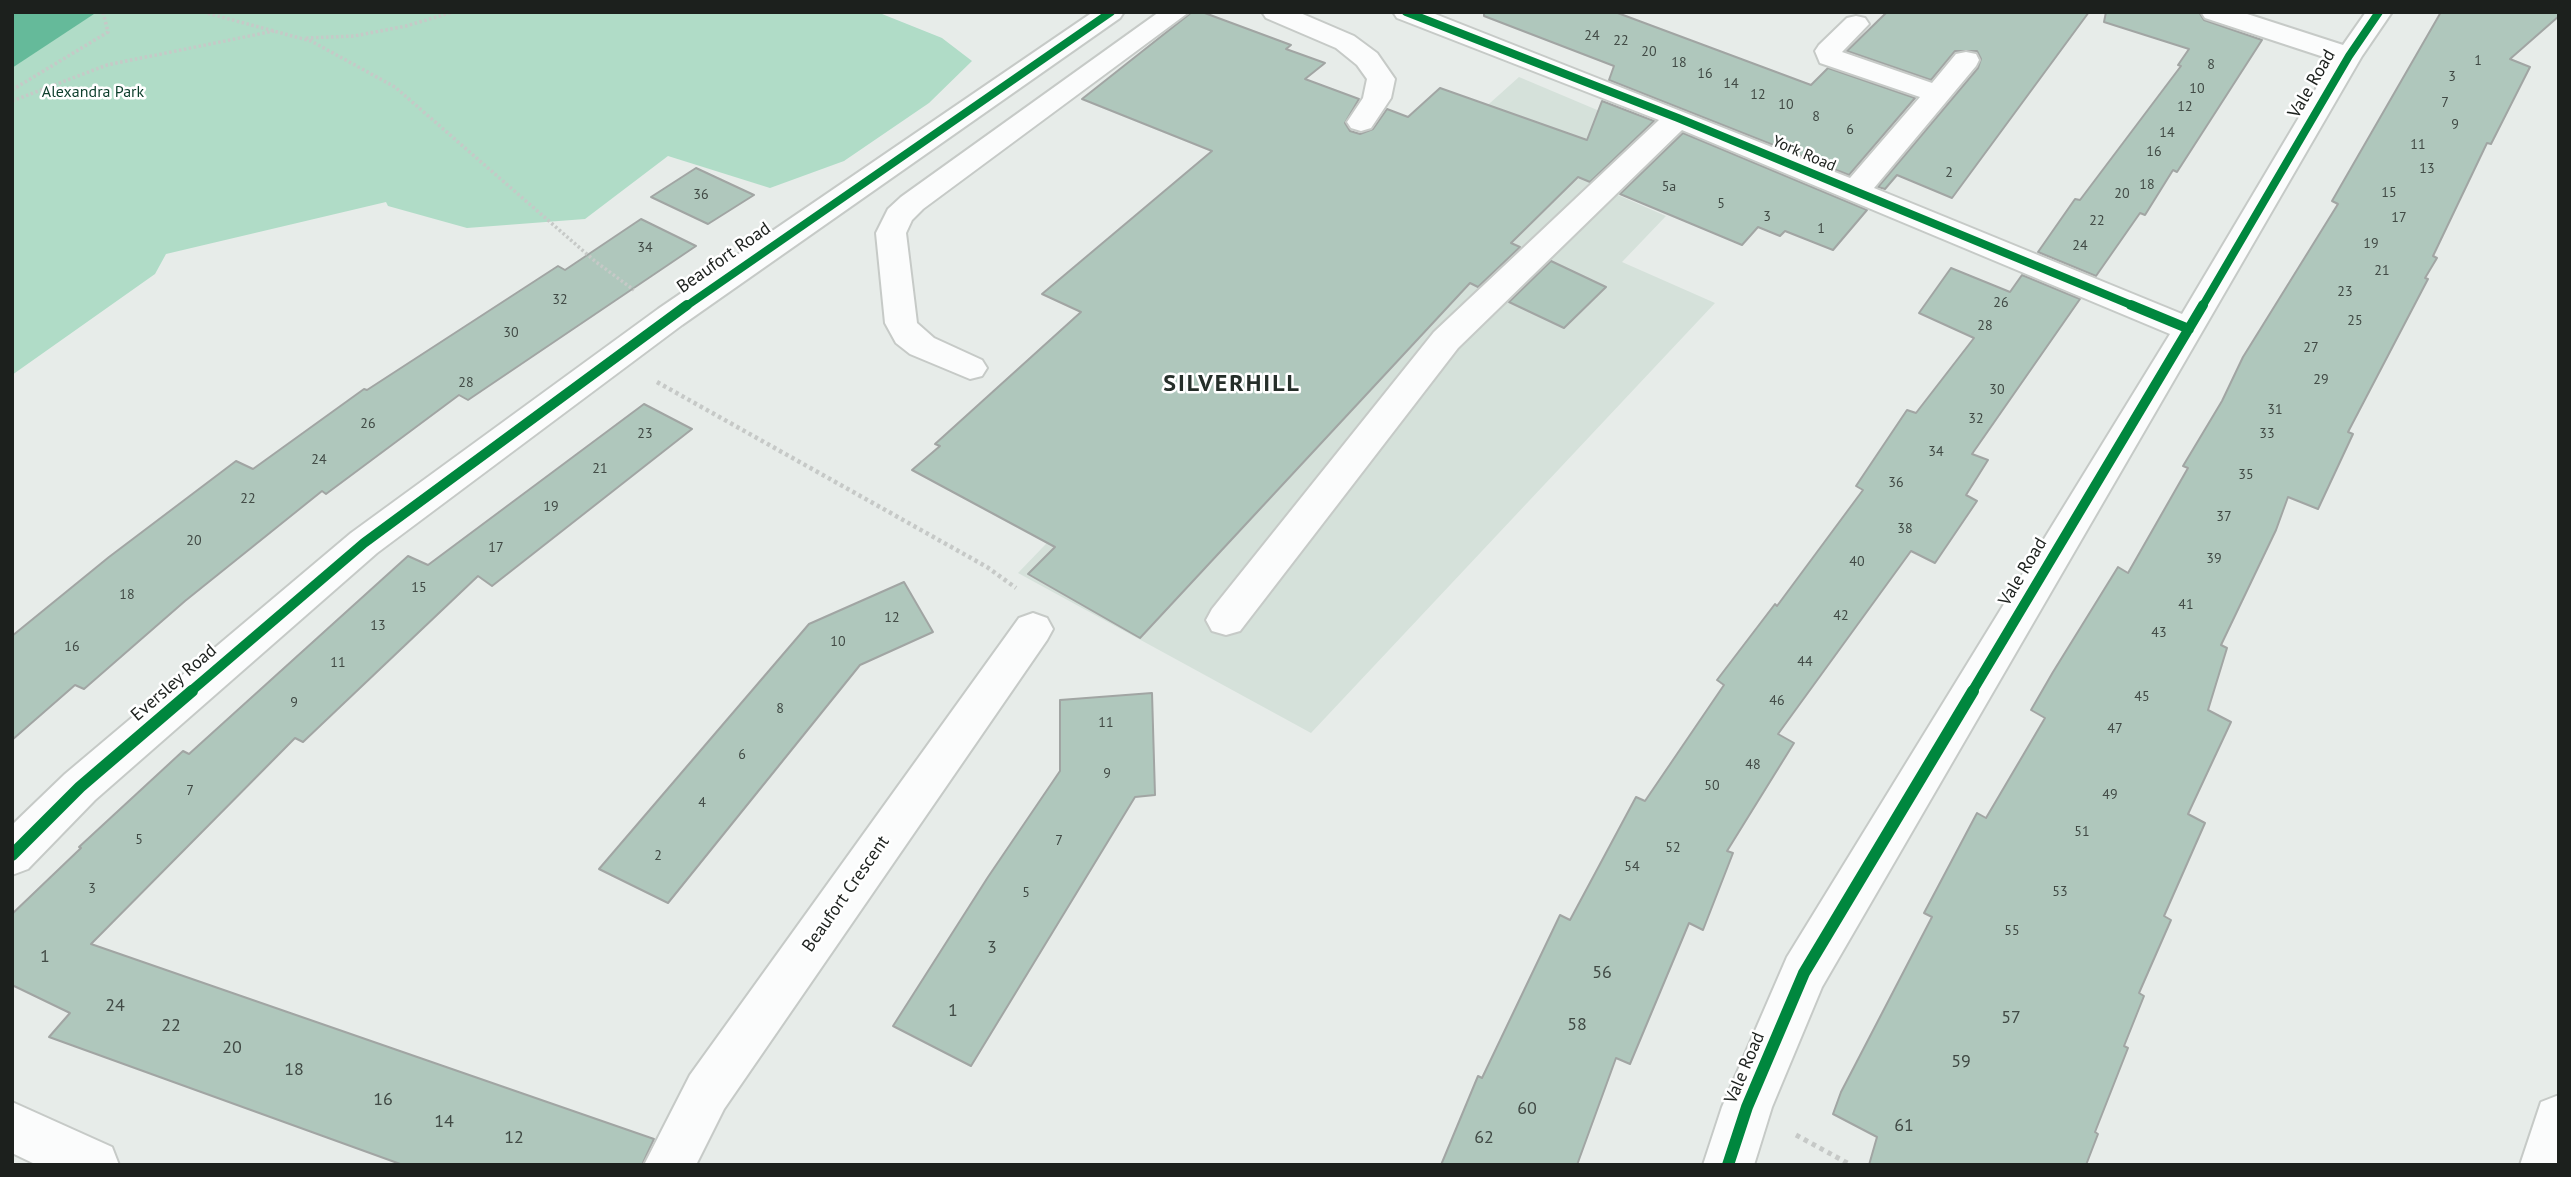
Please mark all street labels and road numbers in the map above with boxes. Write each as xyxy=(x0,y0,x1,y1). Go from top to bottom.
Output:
street label: Vale Road xyxy=(2284,46,2340,122)
street label: York Road xyxy=(1769,132,1839,176)
street label: Beaufort Road xyxy=(673,218,775,298)
street label: Vale Road xyxy=(1994,534,2052,610)
street label: Eversley Road xyxy=(127,640,221,726)
street label: Beaufort Crescent xyxy=(798,832,894,956)
street label: Vale Road xyxy=(1720,1029,1770,1107)

